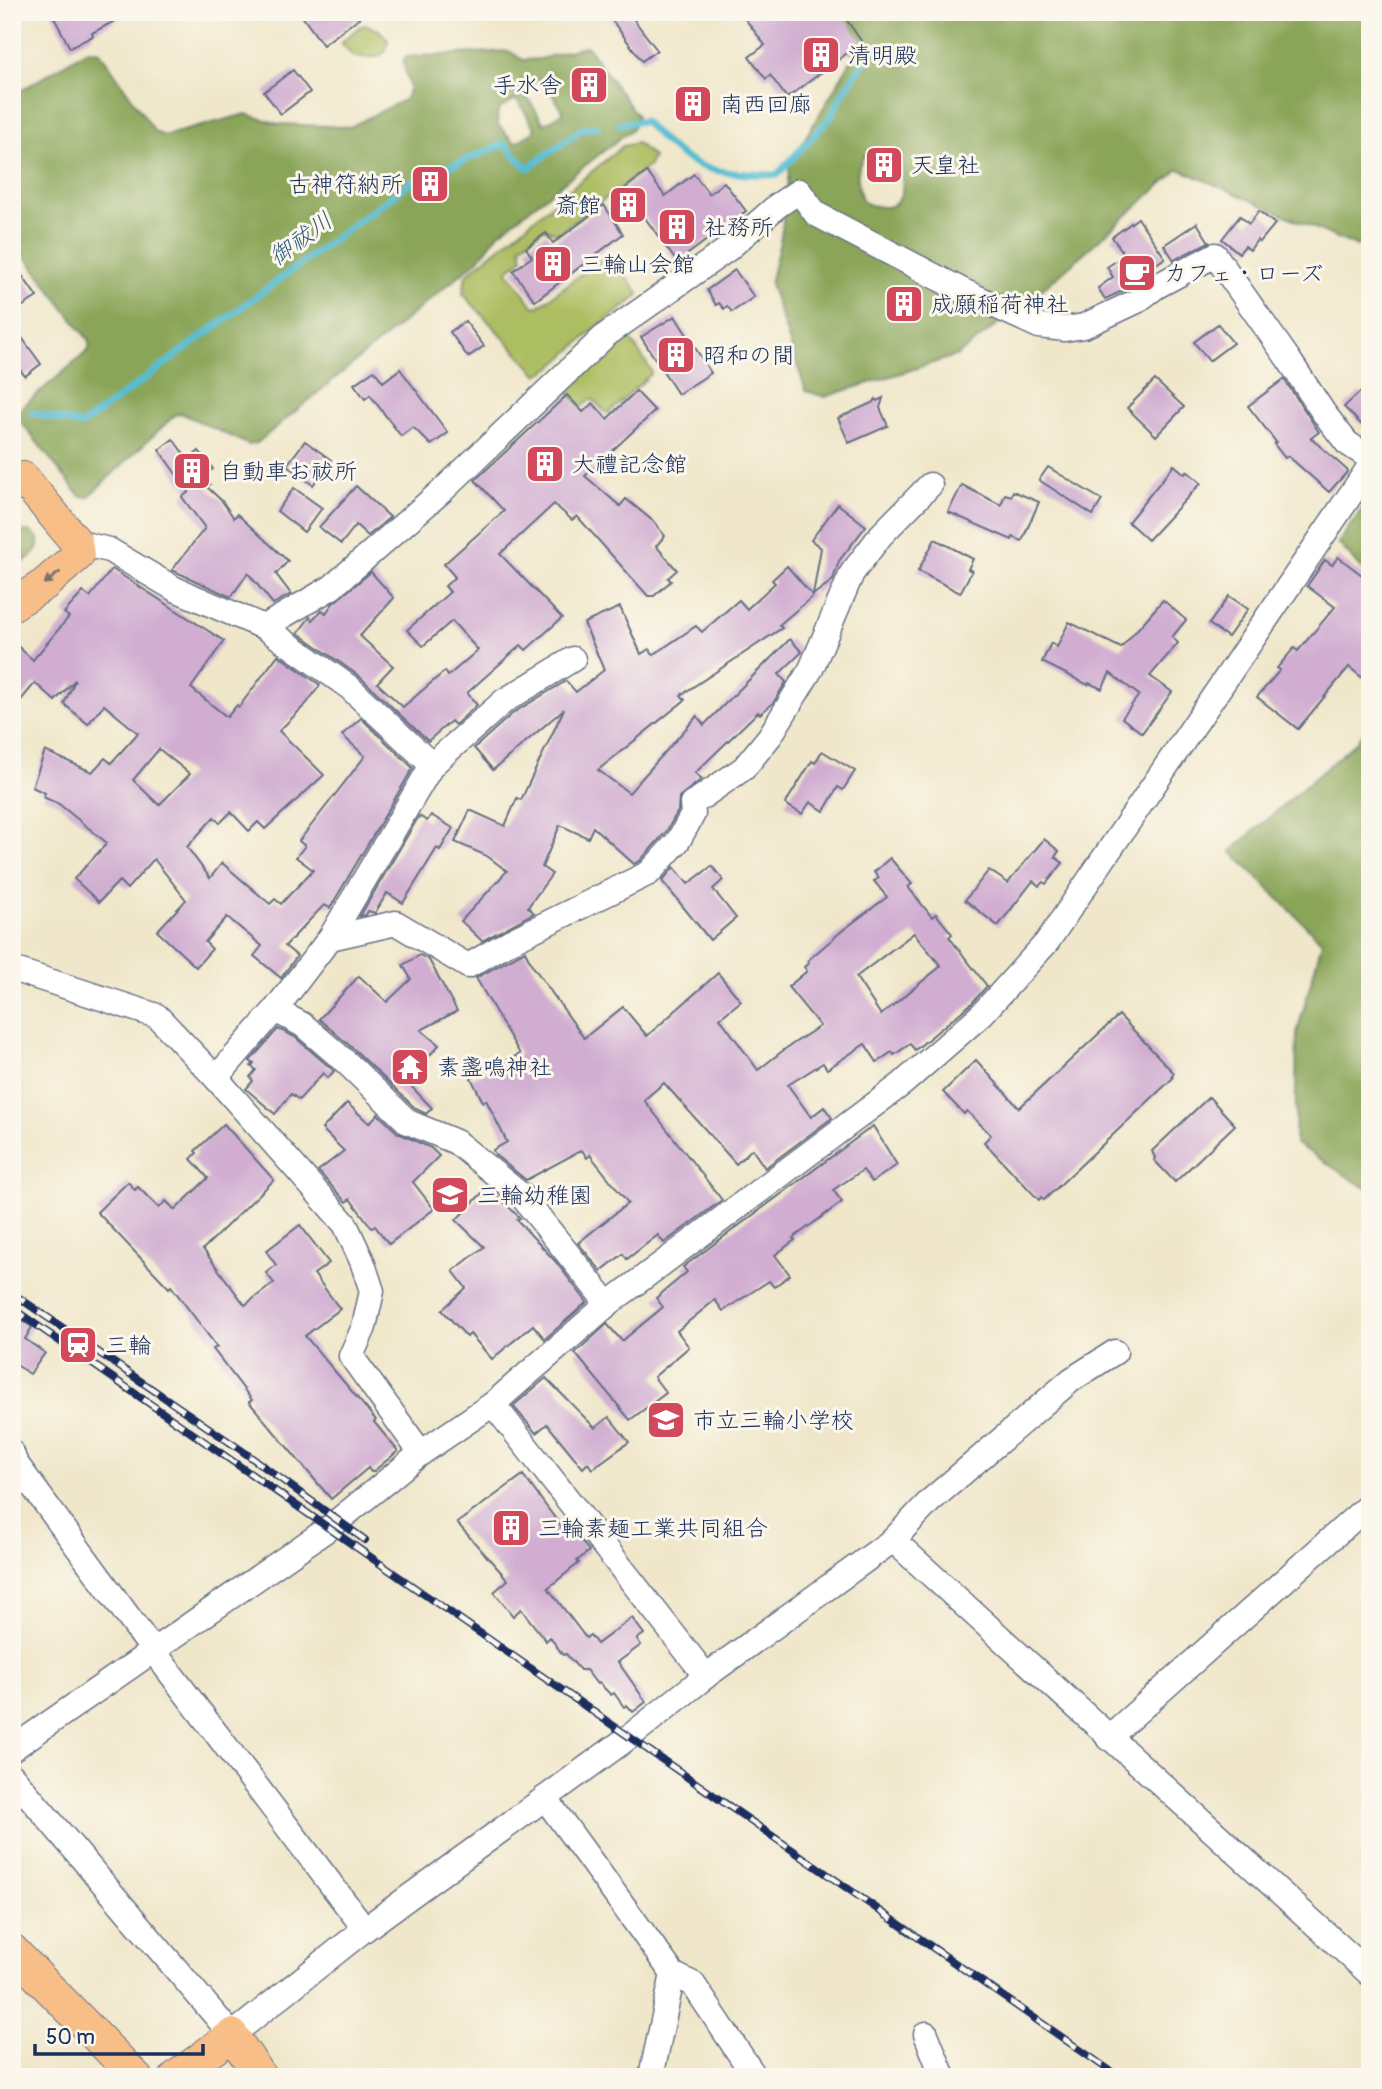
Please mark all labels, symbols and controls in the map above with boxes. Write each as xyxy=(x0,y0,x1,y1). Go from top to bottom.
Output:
building icon: 清明殿 xyxy=(800,34,842,76)
place label: 清明殿 xyxy=(848,41,917,70)
building icon: 手水舎 xyxy=(568,64,610,106)
place label: 手水舎 xyxy=(493,71,562,100)
building icon: 南西回廊 xyxy=(672,83,714,125)
place label: 南西回廊 xyxy=(720,90,812,119)
building icon: 天皇社 xyxy=(863,144,905,186)
place label: 天皇社 xyxy=(911,151,980,180)
building icon: 古神符納所 xyxy=(409,163,451,205)
place label: 古神符納所 xyxy=(288,170,403,199)
building icon: 斎館 xyxy=(607,184,649,226)
place label: 斎館 xyxy=(555,191,601,220)
water label: 御祓川 xyxy=(263,206,339,272)
building icon: 社務所 xyxy=(656,206,698,248)
place label: 社務所 xyxy=(704,213,773,242)
building icon: 三輪山会館 xyxy=(532,243,574,285)
place label: 三輪山会館 xyxy=(580,250,695,279)
cafe icon: カフェ・ローズ xyxy=(1116,252,1158,294)
place label: カフェ・ローズ xyxy=(1164,259,1323,288)
building icon: 成願稲荷神社 xyxy=(883,283,925,325)
place label: 成願稲荷神社 xyxy=(931,290,1069,319)
building icon: 昭和の間 xyxy=(655,334,697,376)
place label: 昭和の間 xyxy=(703,341,795,370)
building icon: 大禮記念館 xyxy=(524,443,566,485)
building icon: 自動車お祓所 xyxy=(171,450,213,492)
place label: 大禮記念館 xyxy=(572,450,687,479)
place label: 自動車お祓所 xyxy=(219,457,357,486)
one-way arrow xyxy=(43,571,61,585)
temple icon: 素盞鳴神社 xyxy=(389,1046,431,1088)
place label: 素盞鳴神社 xyxy=(437,1053,552,1082)
school or university icon: 三輪幼稚園 xyxy=(429,1174,471,1216)
place label: 三輪幼稚園 xyxy=(477,1181,592,1210)
station icon: 三輪 xyxy=(57,1324,99,1366)
place label: 三輪 xyxy=(105,1331,151,1360)
school or university icon: 市立三輪小学校 xyxy=(645,1399,687,1441)
place label: 市立三輪小学校 xyxy=(693,1406,854,1435)
building icon: 三輪素麺工業共同組合 xyxy=(490,1507,532,1549)
place label: 三輪素麺工業共同組合 xyxy=(538,1514,768,1543)
scale bar xyxy=(35,2012,203,2056)
text: 50 m xyxy=(46,2024,95,2051)

